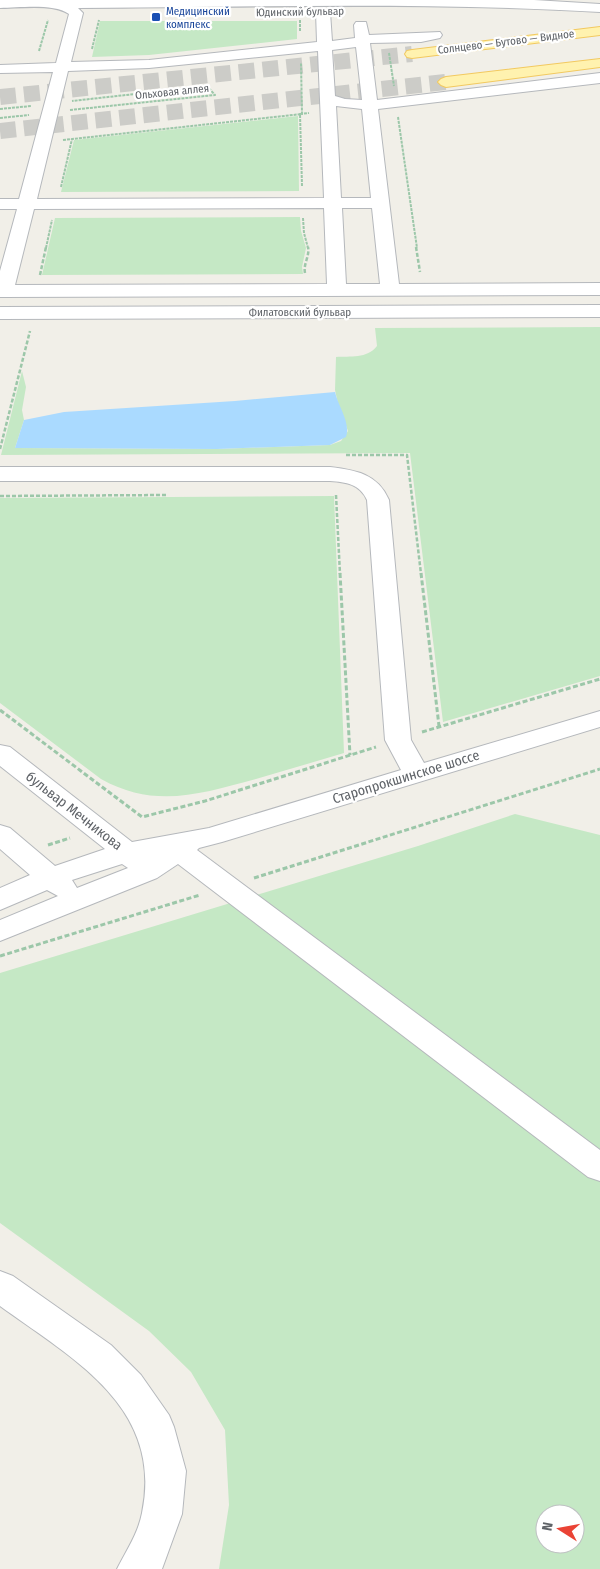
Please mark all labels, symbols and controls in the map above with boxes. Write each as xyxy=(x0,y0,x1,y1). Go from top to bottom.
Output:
place label: Медицинский комплекс xyxy=(166,5,230,31)
street label: Юдинский бульвар xyxy=(256,5,344,19)
marker: Медицинский комплекс xyxy=(150,11,162,23)
street label: Солнцево — Бутово — Видное xyxy=(437,27,575,57)
street label: Ольховая аллея xyxy=(134,82,210,102)
street label: Филатовский бульвар xyxy=(249,306,351,319)
street label: Старопрокшинское шоссе xyxy=(330,747,482,807)
street label: бульвар Мечникова xyxy=(22,768,126,854)
north arrow xyxy=(535,1504,585,1554)
text: N xyxy=(539,1521,557,1532)

